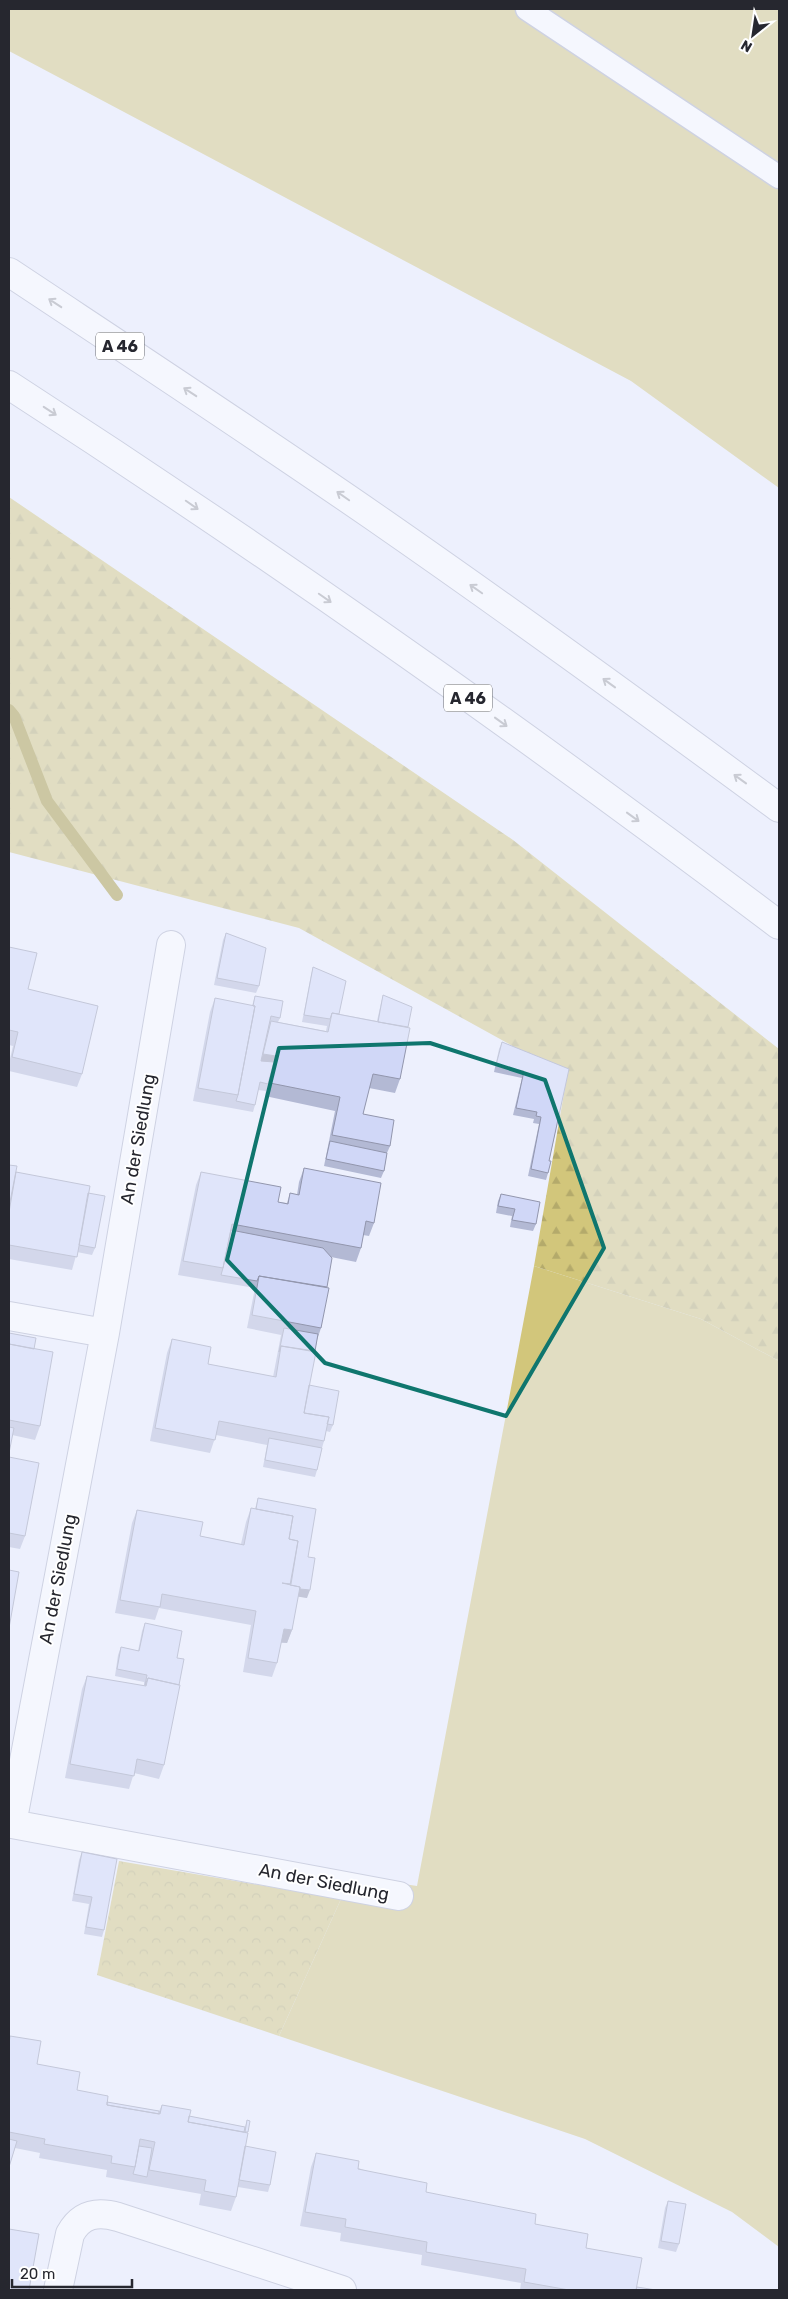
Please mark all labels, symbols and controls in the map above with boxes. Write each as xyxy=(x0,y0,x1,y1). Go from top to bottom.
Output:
north arrow xyxy=(728,10,778,60)
text: N xyxy=(738,36,755,56)
one-way arrow xyxy=(48,297,62,307)
road number: A 46 xyxy=(96,332,144,360)
one-way arrow xyxy=(184,387,198,397)
one-way arrow xyxy=(42,407,56,417)
one-way arrow xyxy=(336,491,350,501)
one-way arrow xyxy=(185,500,199,510)
one-way arrow xyxy=(470,584,484,594)
one-way arrow xyxy=(318,593,332,603)
one-way arrow xyxy=(602,678,616,688)
road number: A 46 xyxy=(444,684,492,711)
one-way arrow xyxy=(494,717,508,727)
one-way arrow xyxy=(733,774,747,784)
one-way arrow xyxy=(625,812,639,822)
street label: An der Siedlung xyxy=(116,1072,160,1206)
street label: An der Siedlung xyxy=(35,1512,81,1646)
street label: An der Siedlung xyxy=(257,1859,391,1905)
scale bar xyxy=(12,2256,132,2288)
text: 20 m xyxy=(20,2265,55,2283)

